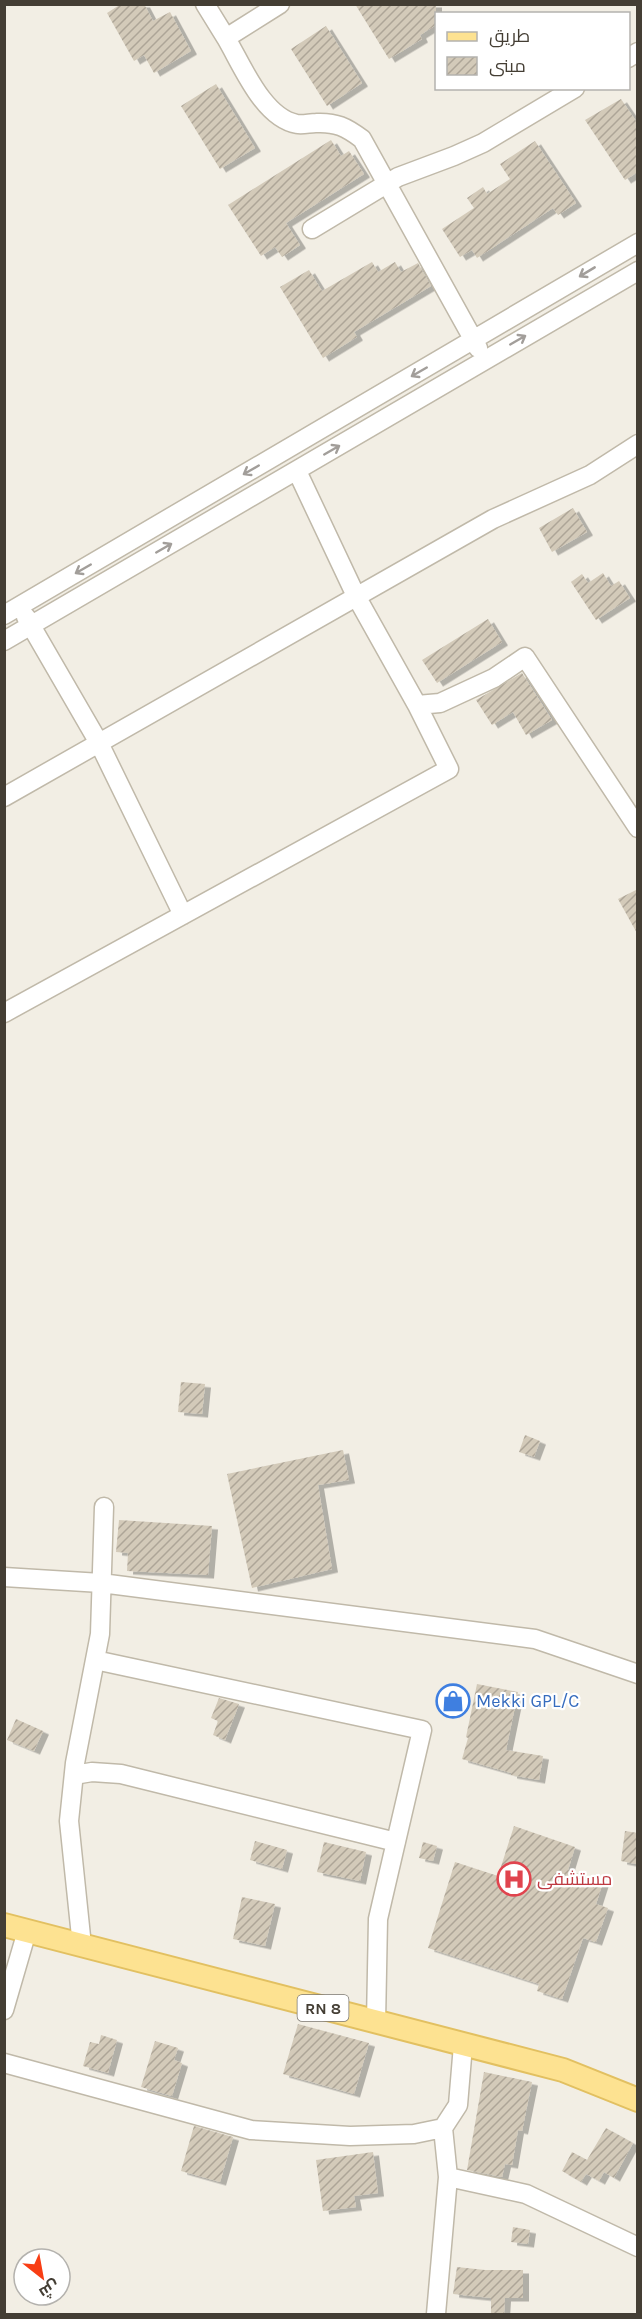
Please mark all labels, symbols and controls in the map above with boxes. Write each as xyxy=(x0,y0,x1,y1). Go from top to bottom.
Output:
legend xyxy=(435,12,630,90)
text: طريق xyxy=(489,25,530,48)
text: مبنى xyxy=(489,55,526,77)
one-way arrow xyxy=(579,267,596,279)
one-way arrow xyxy=(509,334,526,346)
one-way arrow xyxy=(411,366,428,378)
one-way arrow xyxy=(323,443,340,455)
one-way arrow xyxy=(243,465,260,477)
one-way arrow xyxy=(155,542,172,554)
one-way arrow xyxy=(75,563,92,575)
shop icon: Mekki GPL/C xyxy=(435,1683,471,1719)
place label: Mekki GPL/C xyxy=(476,1690,579,1712)
hospital icon: مستشفى xyxy=(496,1861,532,1897)
place label: مستشفى xyxy=(537,1868,612,1890)
road number: RN 8 xyxy=(298,1995,348,2021)
north arrow xyxy=(12,2247,72,2307)
text: ش xyxy=(36,2276,63,2303)

